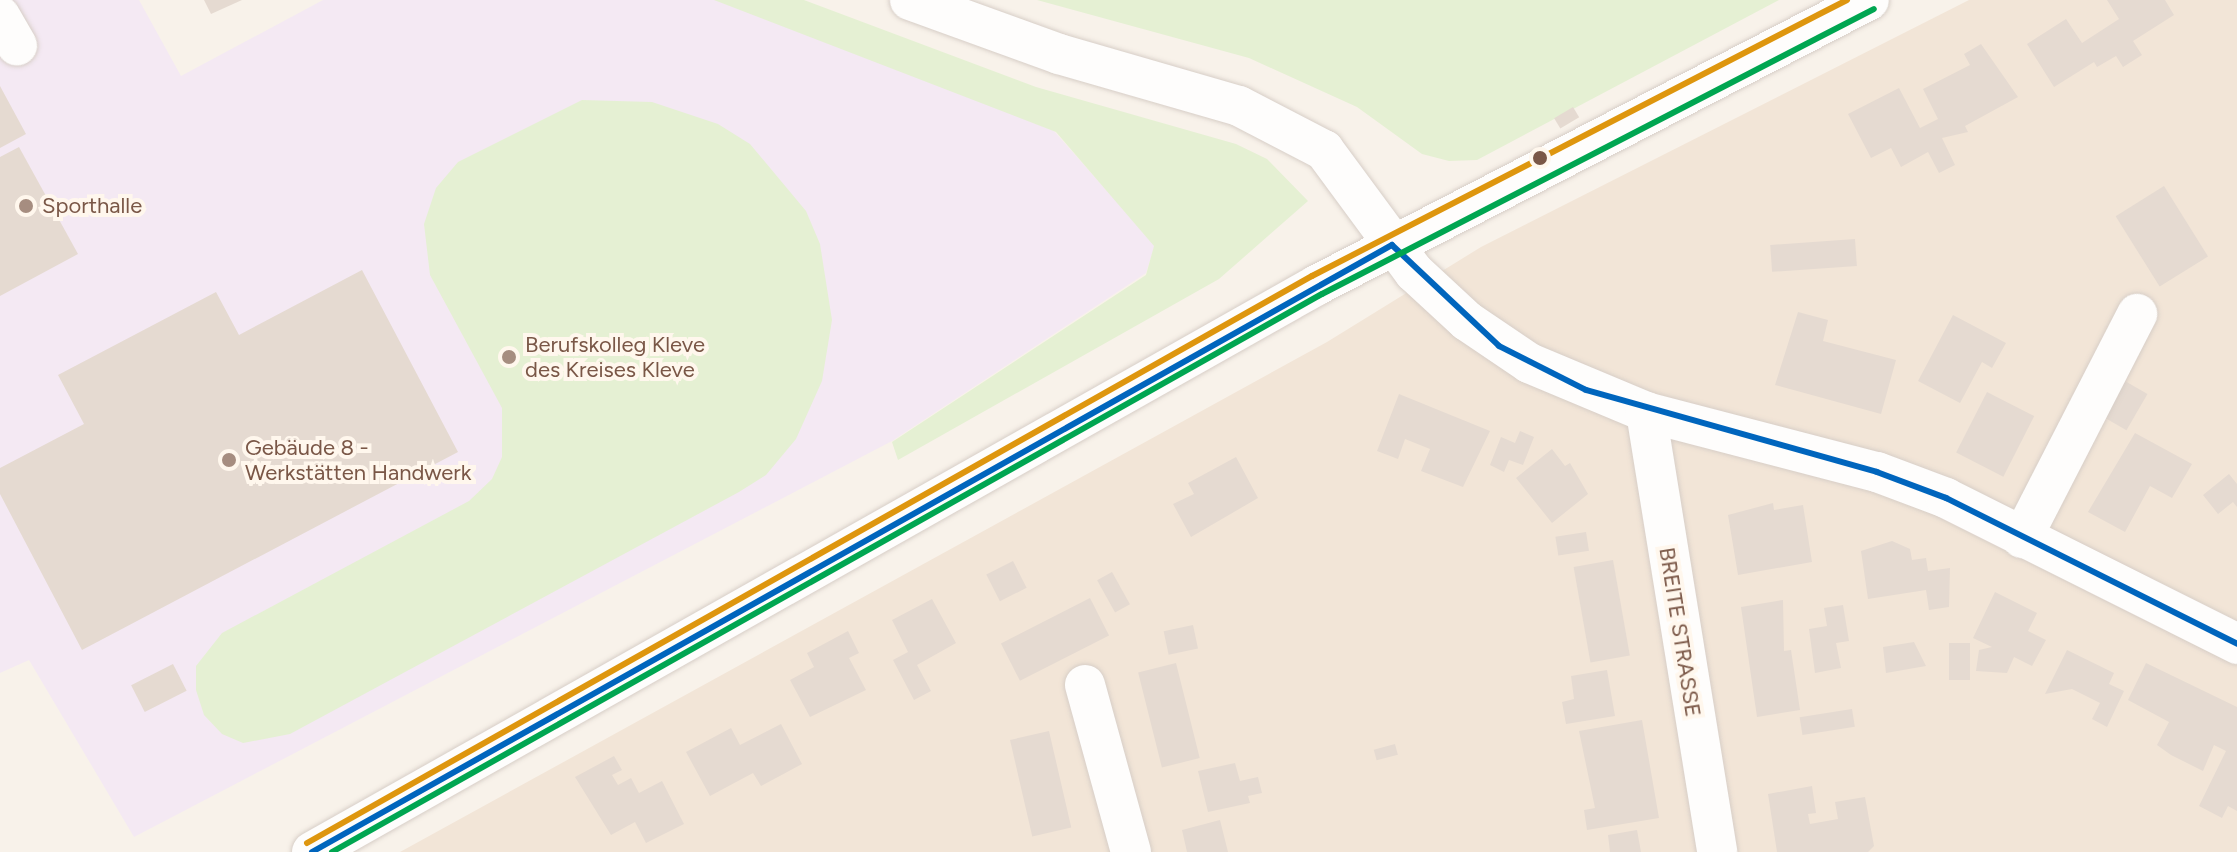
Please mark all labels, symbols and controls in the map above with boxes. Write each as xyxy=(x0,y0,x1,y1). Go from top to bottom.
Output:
unlabelled marker xyxy=(1532,150,1548,166)
place label: Sporthalle xyxy=(42,193,142,219)
marker: Sporthalle xyxy=(17,197,35,215)
place label: Berufskolleg Kleve des Kreises Kleve xyxy=(525,331,705,382)
marker: Berufskolleg Kleve des Kreises Kleve xyxy=(500,348,518,366)
place label: Gebäude 8 - Werkstätten Handwerk xyxy=(245,434,471,486)
marker: Gebäude 8 - Werkstätten Handwerk xyxy=(220,451,238,469)
street label: BREITE STRASSE xyxy=(1654,545,1706,719)

